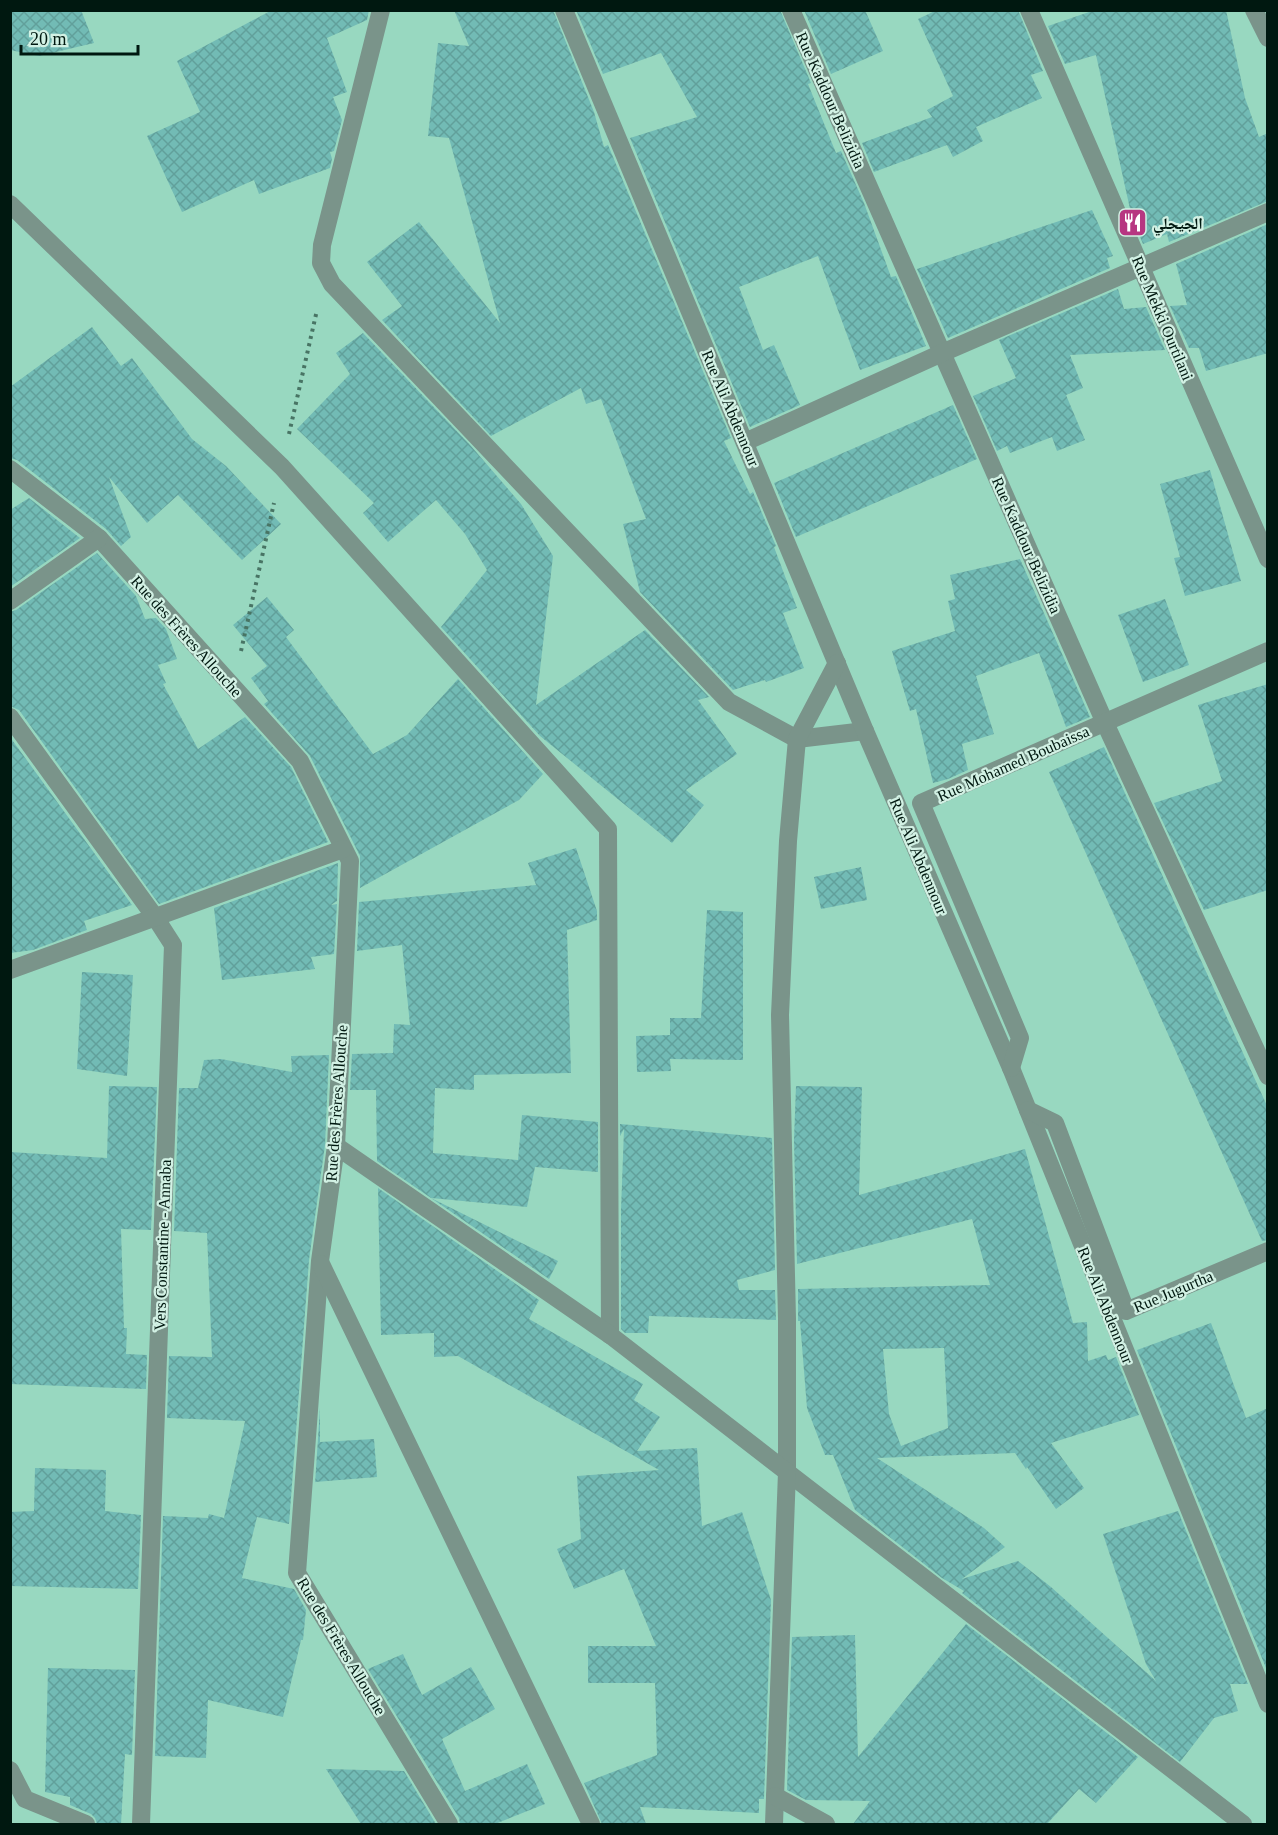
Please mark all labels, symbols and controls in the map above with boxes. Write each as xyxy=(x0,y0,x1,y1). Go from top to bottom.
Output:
scale bar xyxy=(21,18,138,56)
text: 20 m xyxy=(30,29,67,49)
street label: Rue Kaddour Belizidia xyxy=(793,29,868,171)
restaurant icon: الجيجلي xyxy=(1116,207,1148,239)
place label: الجيجلي xyxy=(1153,215,1203,236)
street label: Rue Mekki Ourtilani xyxy=(1129,254,1197,383)
street label: Rue Ali Abdennour xyxy=(698,348,763,469)
street label: Rue Kaddour Belizidia xyxy=(989,474,1064,616)
street label: Rue des Frères Allouche xyxy=(128,572,245,700)
street label: Rue Mohamed Boubaissa xyxy=(935,722,1092,805)
street label: Rue Ali Abdennour xyxy=(886,796,951,917)
street label: Rue des Frères Allouche xyxy=(323,1024,350,1182)
street label: Vers Constantine - Annaba xyxy=(151,1159,174,1331)
street label: Rue Ali Abdennour xyxy=(1074,1244,1137,1367)
street label: Rue Jugurtha xyxy=(1131,1267,1216,1317)
street label: Rue des Frères Allouche xyxy=(294,1575,389,1718)

